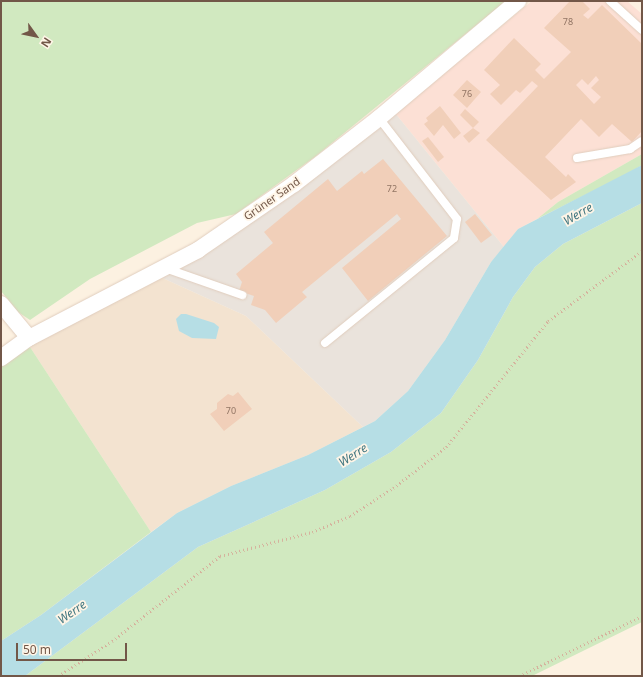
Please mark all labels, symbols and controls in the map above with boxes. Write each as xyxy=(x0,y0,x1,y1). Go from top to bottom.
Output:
north arrow xyxy=(16,16,56,56)
house number: 78 xyxy=(563,17,573,27)
text: N xyxy=(38,35,55,51)
house number: 76 xyxy=(462,89,472,99)
street label: Grüner Sand xyxy=(241,175,303,223)
house number: 72 xyxy=(387,184,397,194)
water label: Werre xyxy=(561,200,595,228)
house number: 70 xyxy=(226,406,236,416)
water label: Werre xyxy=(336,441,370,469)
water label: Werre xyxy=(55,597,89,627)
scale bar xyxy=(18,635,129,661)
text: 50 m xyxy=(23,641,51,658)

